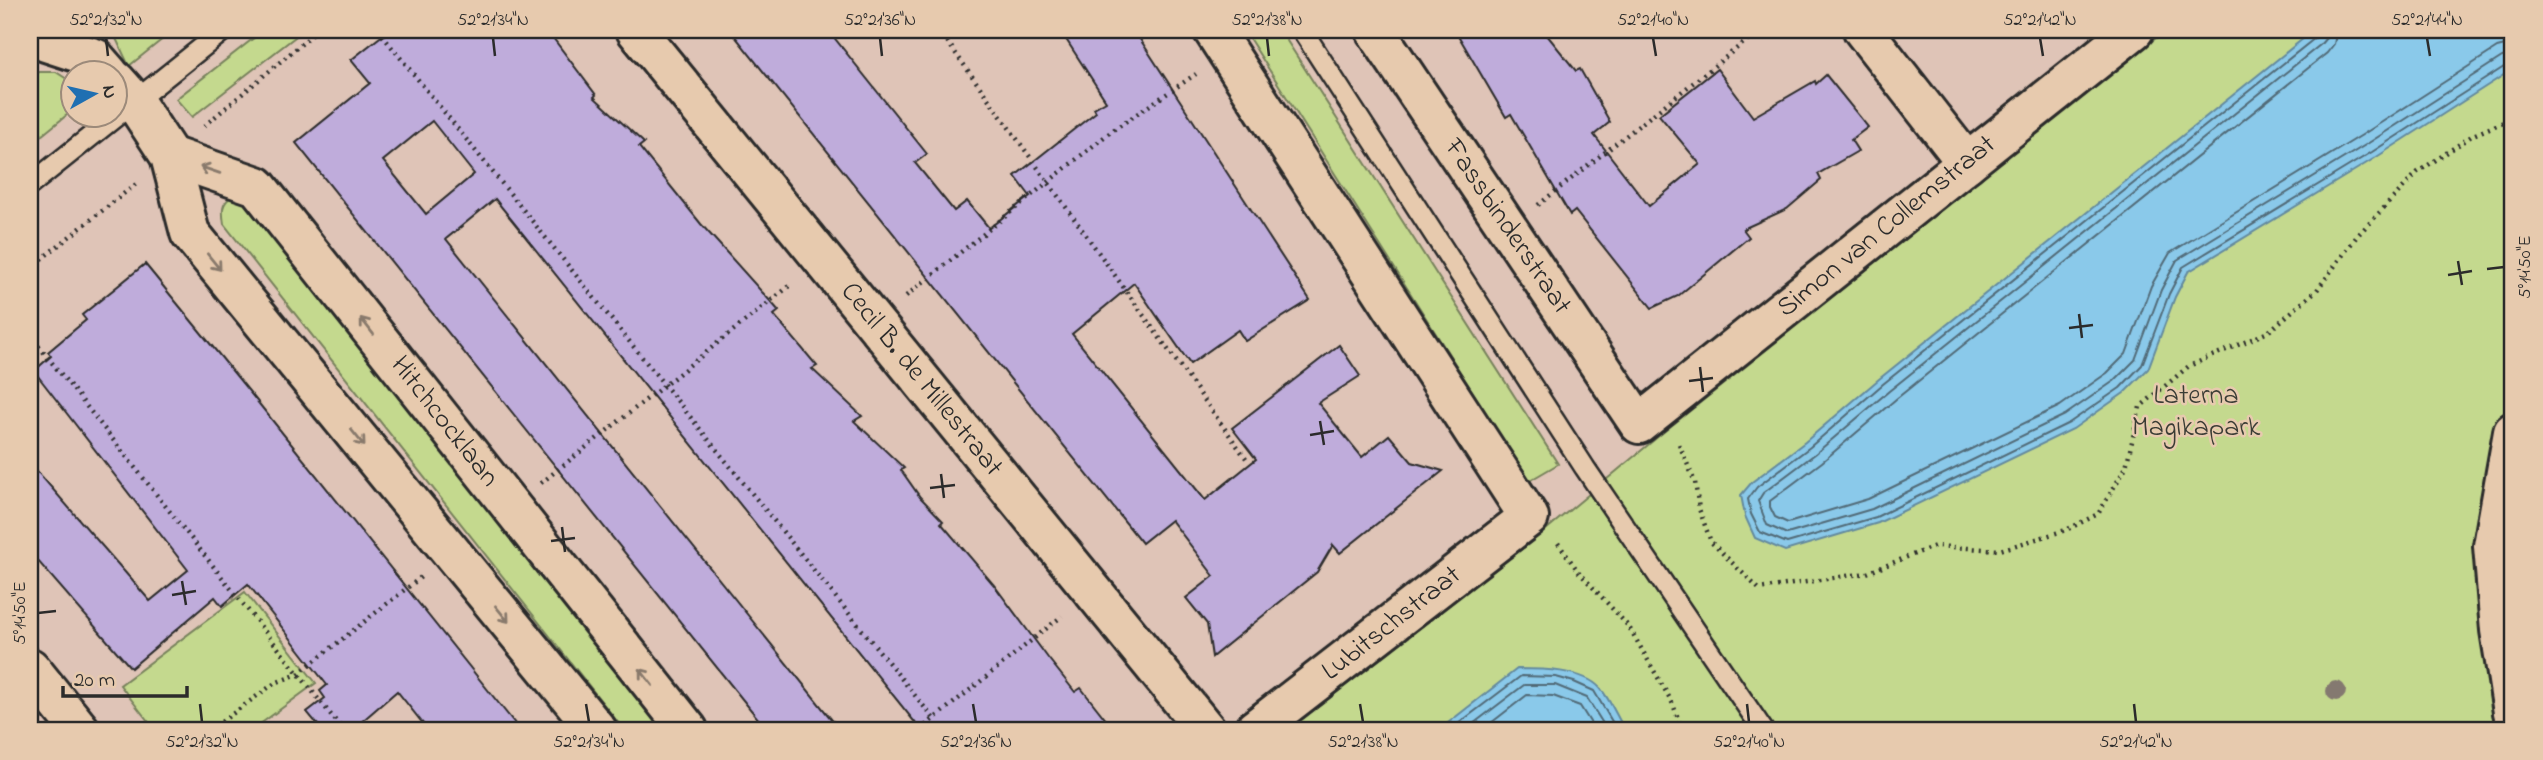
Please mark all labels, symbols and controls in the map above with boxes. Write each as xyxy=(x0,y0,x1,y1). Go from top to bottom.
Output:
text: 52°21'32"N xyxy=(69,8,143,34)
text: 52°21'34"N xyxy=(457,8,529,34)
text: 52°21'36"N xyxy=(844,8,916,34)
text: 52°21'38"N xyxy=(1231,8,1303,34)
text: 52°21'40"N xyxy=(1617,8,1689,34)
text: 52°21'42"N xyxy=(2003,8,2077,34)
text: 52°21'44"N xyxy=(2391,8,2463,34)
north arrow xyxy=(60,60,130,130)
text: N xyxy=(94,84,123,100)
street label: Simon van Collemstraat xyxy=(1769,126,2005,328)
street label: Fassbinderstraat xyxy=(1432,130,1581,323)
one-way arrow xyxy=(200,163,222,175)
text: 5°14'50"E xyxy=(2513,235,2539,299)
one-way arrow xyxy=(206,253,222,271)
street label: Cecil B. de Millestraat xyxy=(830,274,1012,486)
one-way arrow xyxy=(360,317,375,335)
street label: Hitchcocklaan xyxy=(380,348,508,496)
park label: Laterna Magikapark xyxy=(2132,376,2261,449)
one-way arrow xyxy=(350,429,366,447)
street label: Lubitschstraat xyxy=(1313,556,1471,692)
text: 5°14'50"E xyxy=(8,581,34,645)
one-way arrow xyxy=(494,605,510,623)
scale bar xyxy=(63,655,187,699)
text: 20 m xyxy=(74,666,115,696)
one-way arrow xyxy=(638,668,653,686)
text: 52°21'32"N xyxy=(165,730,239,756)
text: 52°21'34"N xyxy=(553,730,625,756)
text: 52°21'36"N xyxy=(940,730,1012,756)
text: 52°21'38"N xyxy=(1327,730,1399,756)
text: 52°21'40"N xyxy=(1713,730,1785,756)
text: 52°21'42"N xyxy=(2099,730,2173,756)

